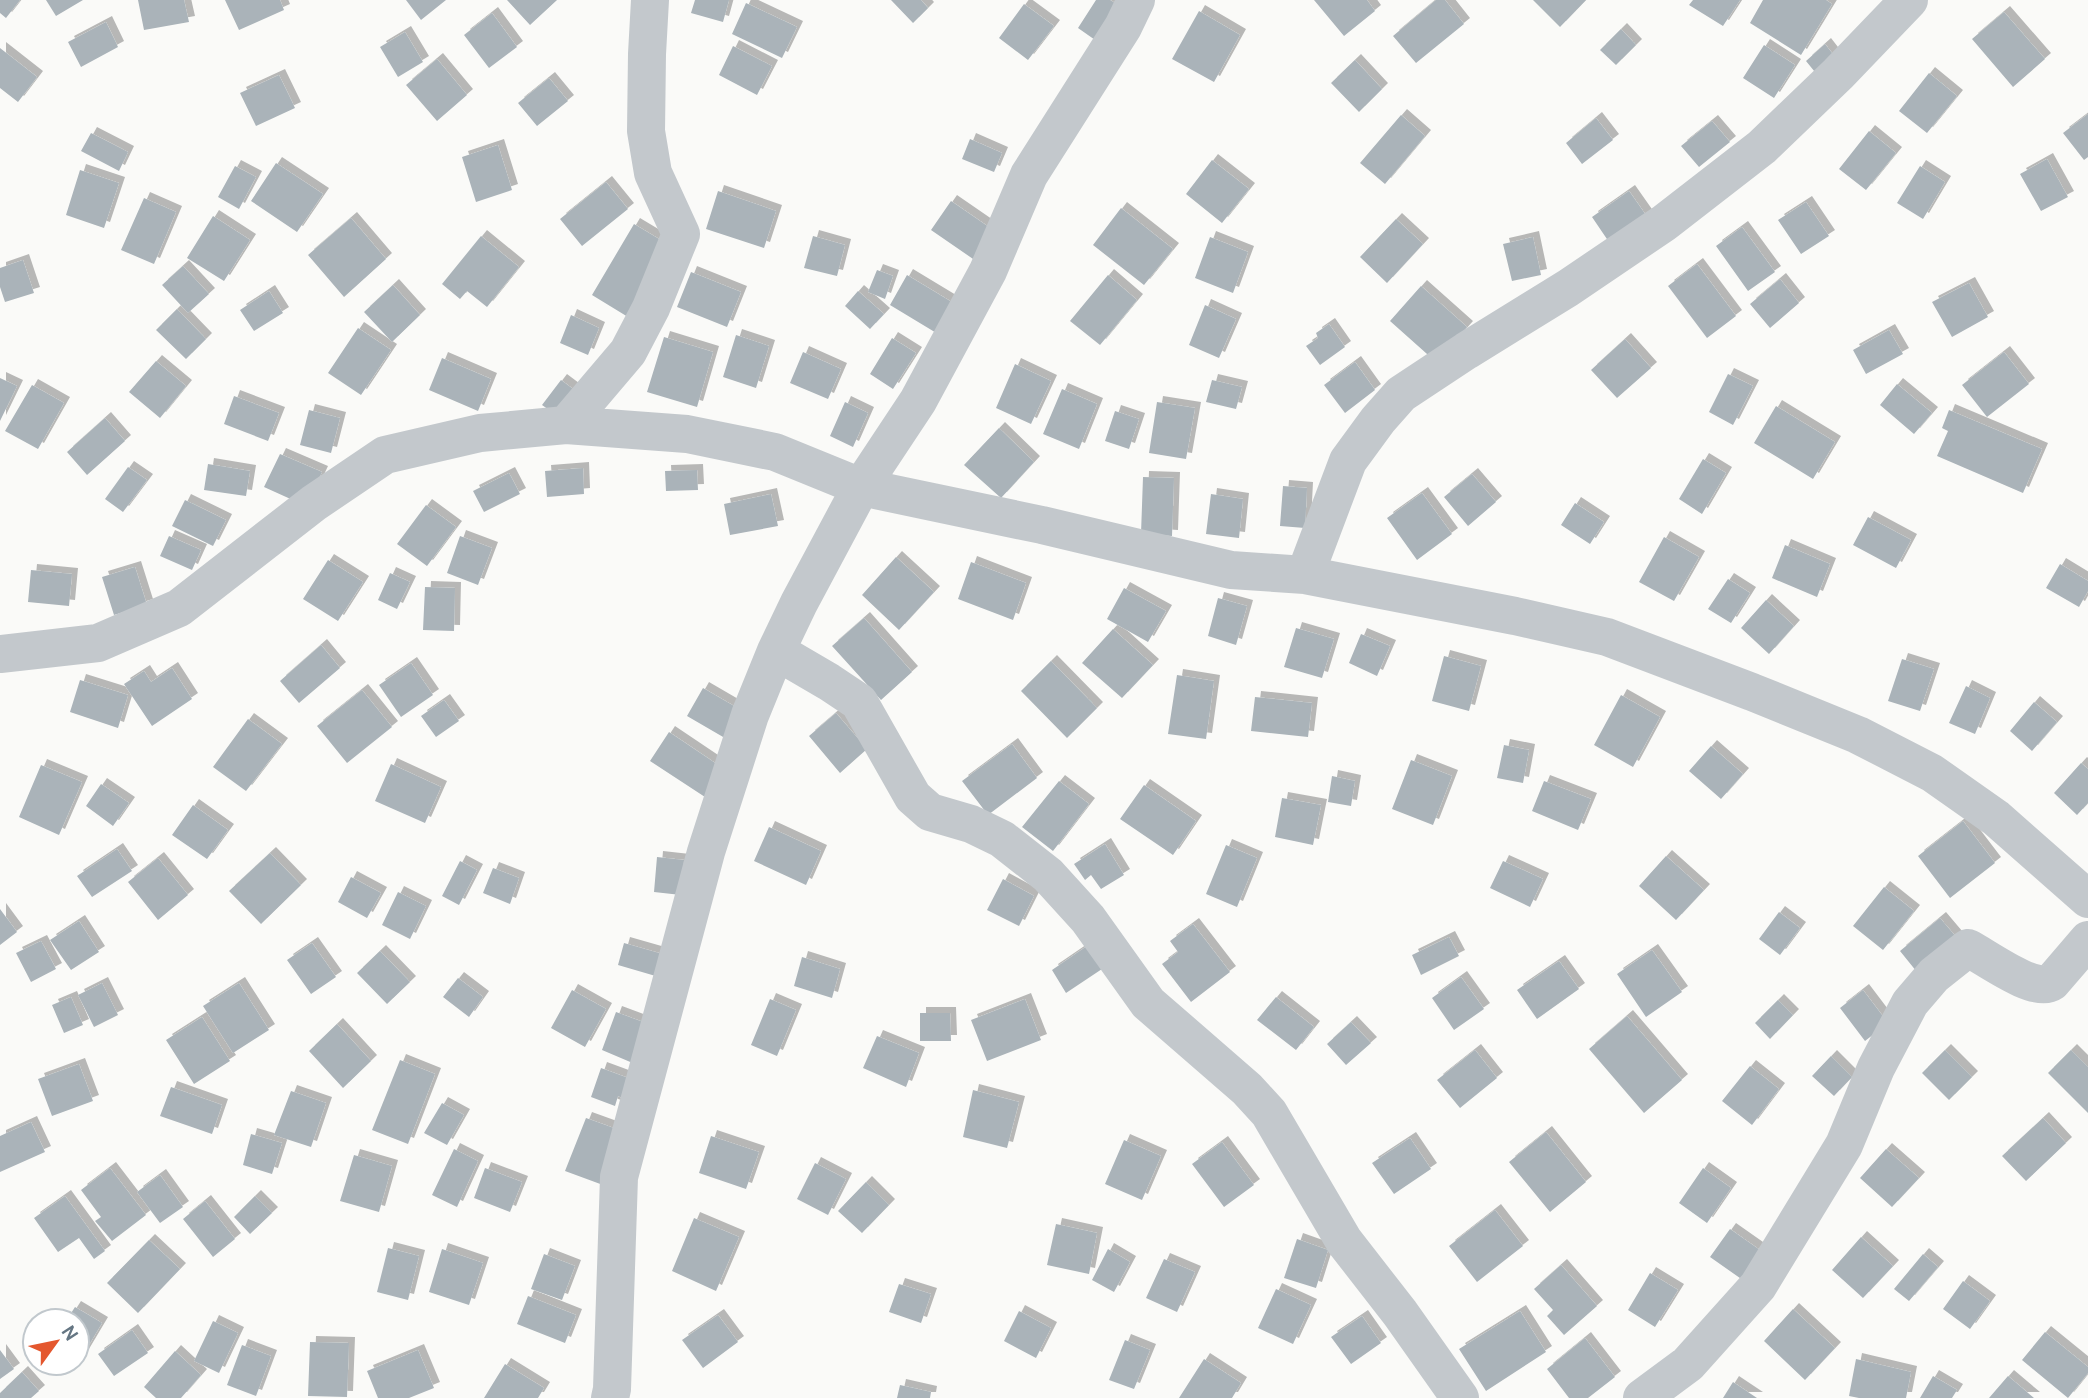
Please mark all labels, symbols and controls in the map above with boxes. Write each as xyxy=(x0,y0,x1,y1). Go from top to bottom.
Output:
north arrow xyxy=(21,1307,91,1377)
text: N xyxy=(57,1321,83,1345)

